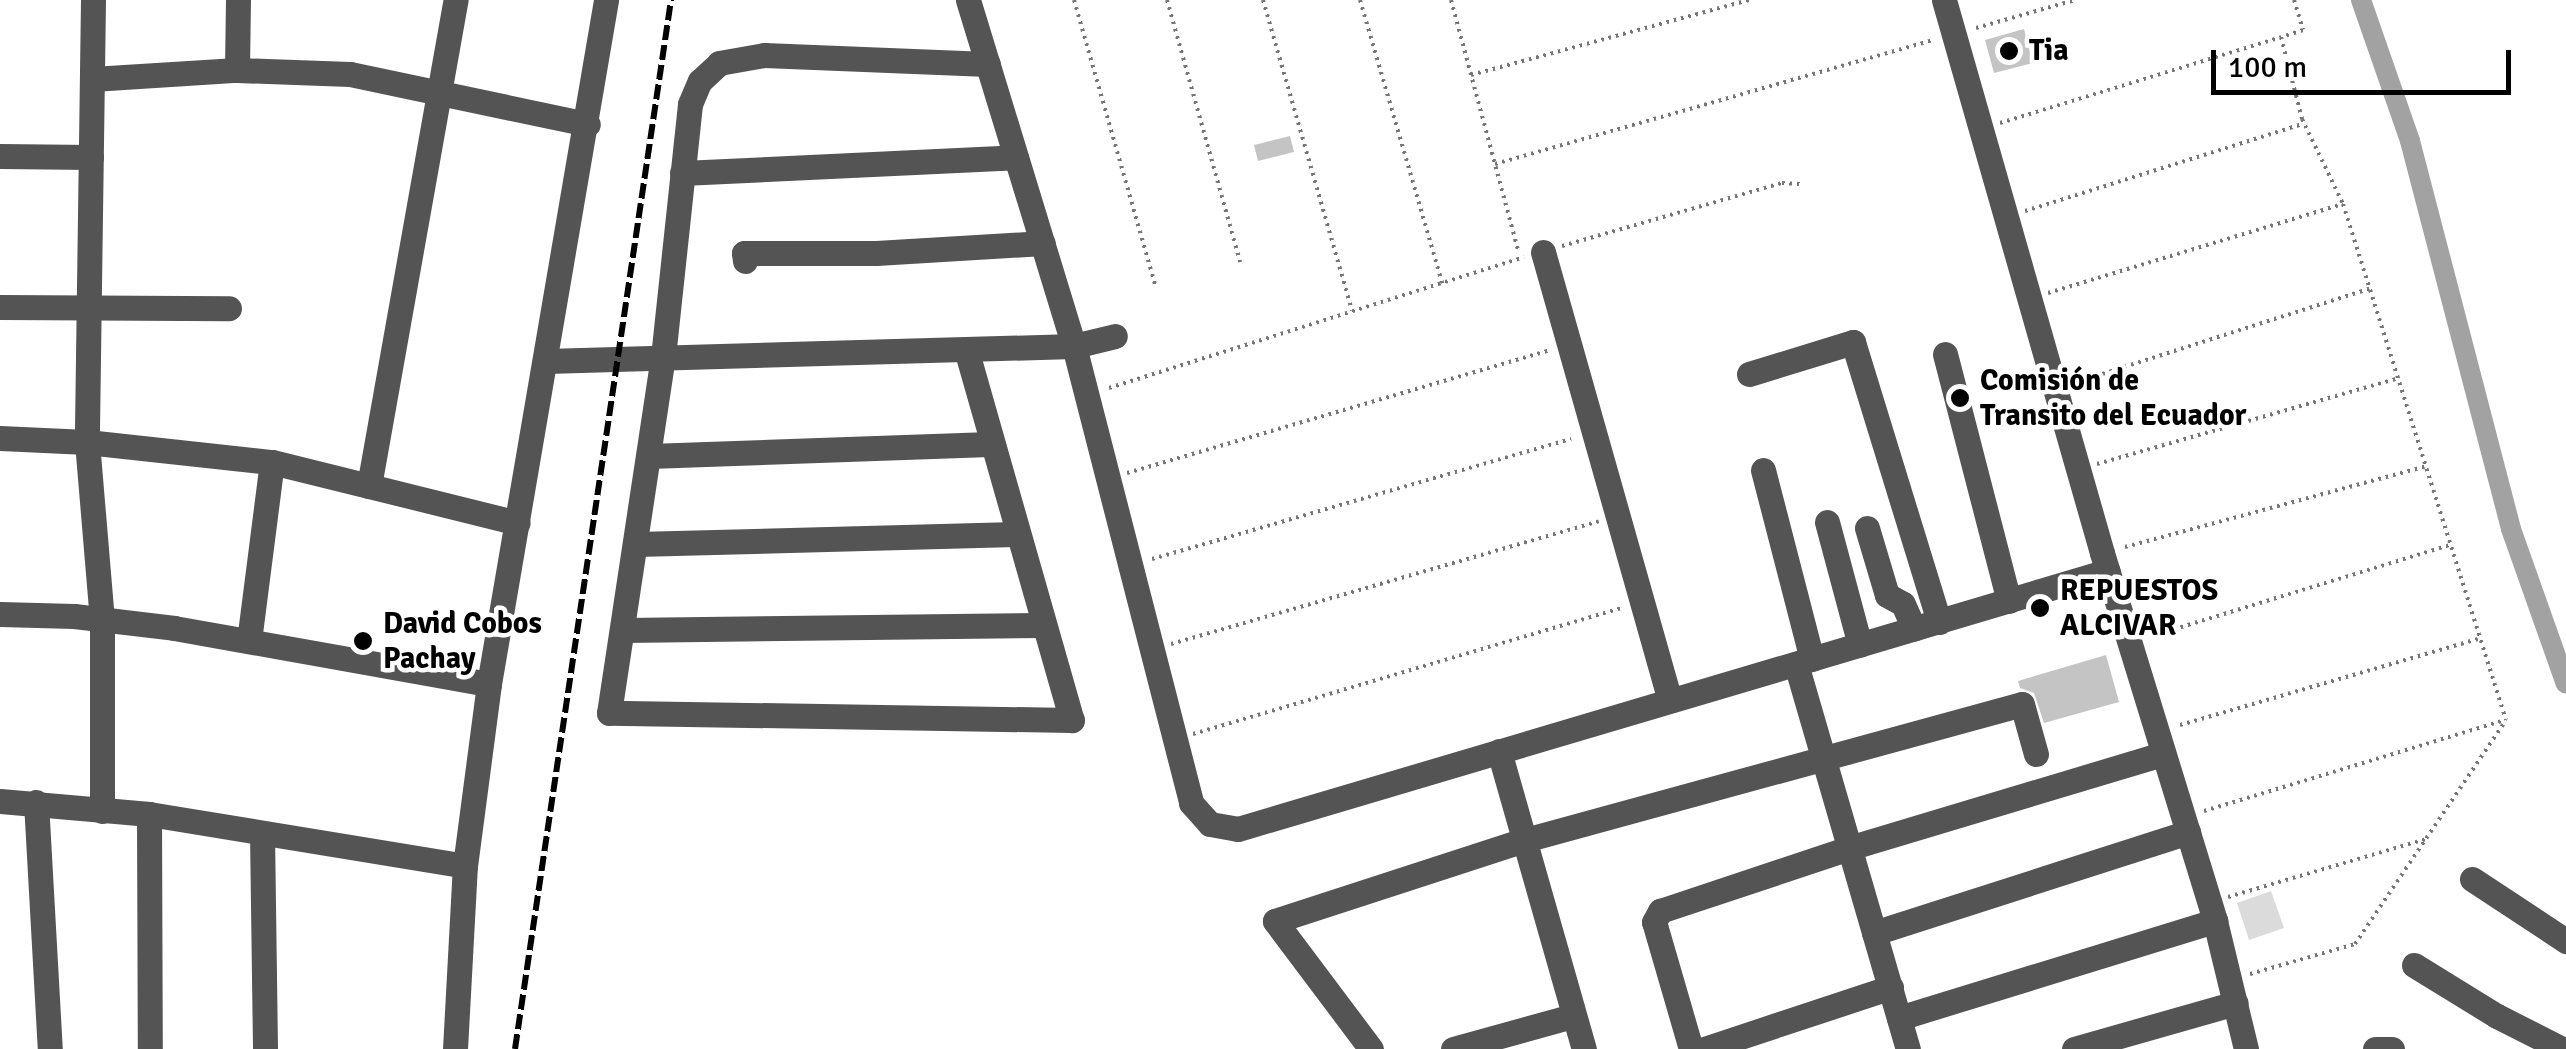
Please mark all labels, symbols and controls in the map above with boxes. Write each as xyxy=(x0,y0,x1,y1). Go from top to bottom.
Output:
scale bar xyxy=(2216,30,2516,92)
place label: Tia xyxy=(2029,33,2069,69)
marker: Tia xyxy=(1998,40,2020,62)
text: 100 m xyxy=(2228,49,2307,86)
place label: Comisión de Transito del Ecuador xyxy=(1980,363,2246,434)
marker: Comisión de Transito del Ecuador xyxy=(1949,387,1971,409)
place label: REPUESTOS ALCIVAR xyxy=(2060,573,2218,644)
marker: REPUESTOS ALCIVAR xyxy=(2029,597,2051,619)
place label: David Cobos Pachay xyxy=(383,606,542,676)
marker: David Cobos Pachay xyxy=(352,630,374,652)

